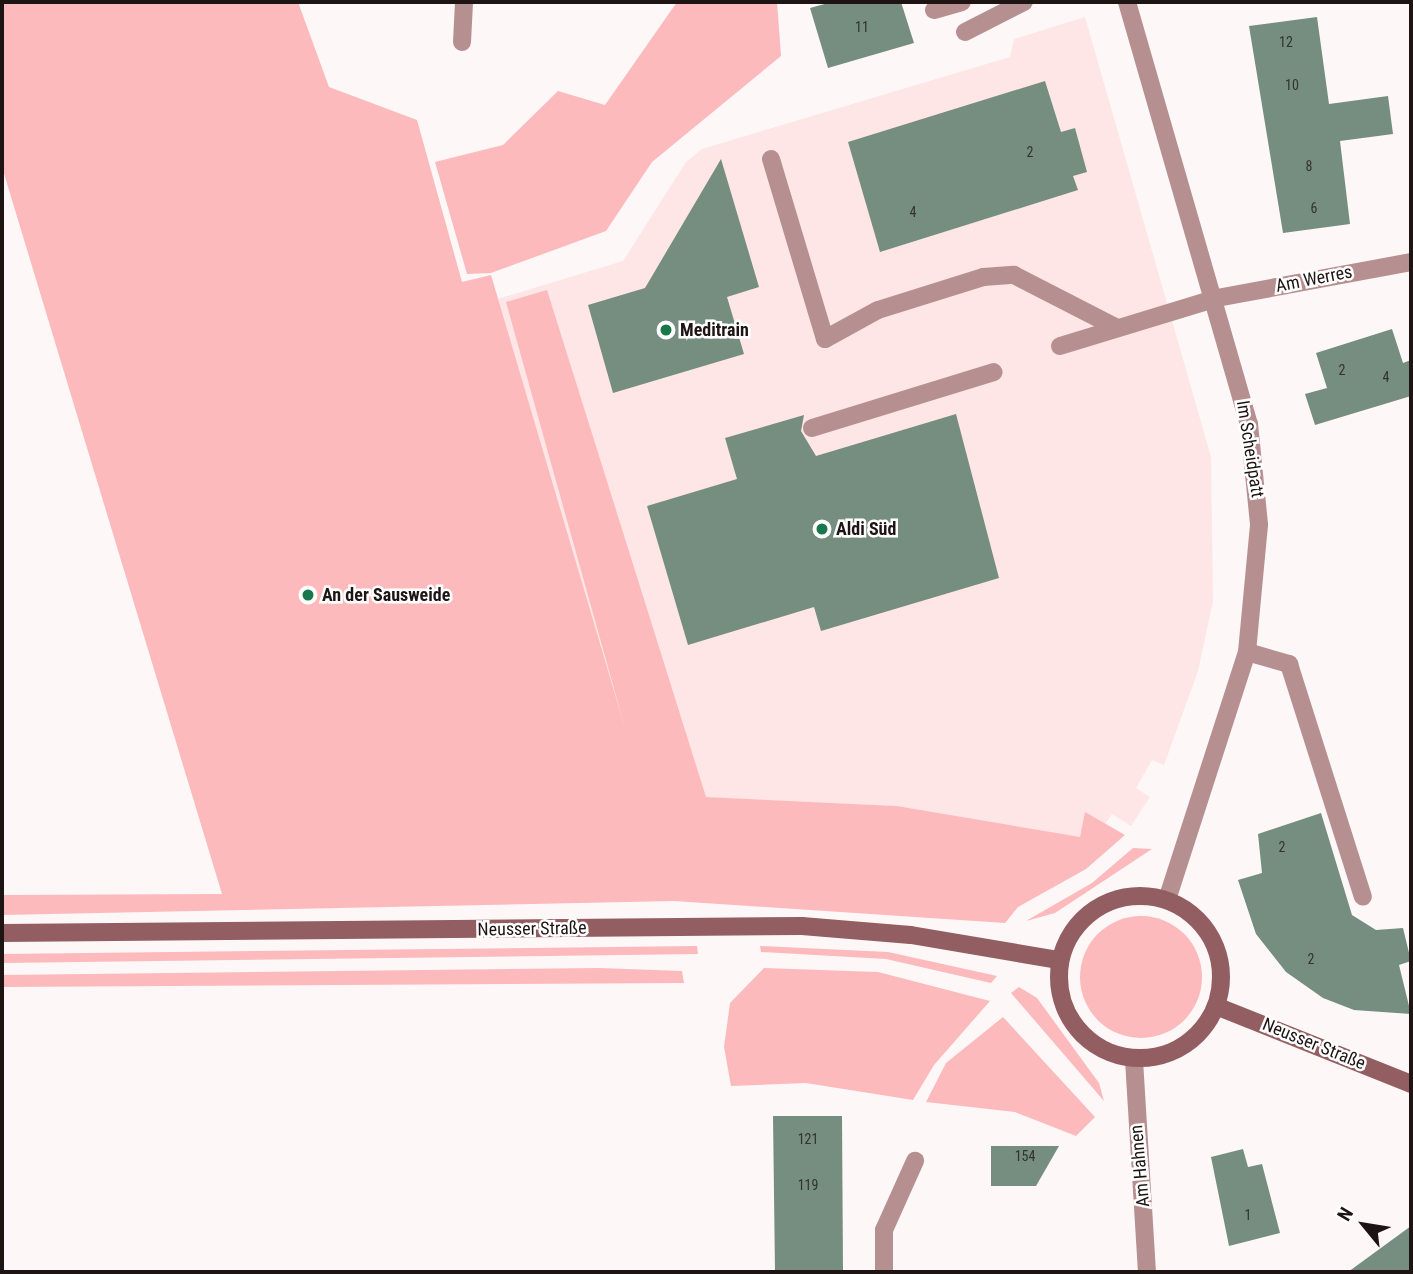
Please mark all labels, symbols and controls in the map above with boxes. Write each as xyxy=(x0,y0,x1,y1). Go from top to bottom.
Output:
house number: 11 xyxy=(855,19,869,35)
house number: 12 xyxy=(1279,34,1293,50)
house number: 10 xyxy=(1285,77,1299,93)
house number: 2 xyxy=(1027,144,1033,160)
house number: 8 xyxy=(1306,158,1312,174)
house number: 6 xyxy=(1311,200,1317,216)
house number: 4 xyxy=(910,204,916,220)
street label: Am Werres xyxy=(1274,261,1354,297)
place label: Meditrain xyxy=(680,319,749,341)
marker: Meditrain xyxy=(658,322,674,338)
house number: 2 xyxy=(1339,362,1345,378)
house number: 4 xyxy=(1383,369,1389,385)
street label: Im Scheidpatt xyxy=(1232,399,1268,499)
place label: Aldi Süd xyxy=(836,518,896,540)
marker: Aldi Süd xyxy=(814,521,830,537)
place label: An der Sausweide xyxy=(322,584,450,606)
marker: An der Sausweide xyxy=(300,587,316,603)
house number: 2 xyxy=(1279,839,1285,855)
street label: Neusser Straße xyxy=(477,917,587,941)
house number: 2 xyxy=(1308,951,1314,967)
street label: Neusser Straße xyxy=(1259,1014,1369,1074)
street label: Am Hahnen xyxy=(1126,1124,1154,1208)
house number: 121 xyxy=(798,1131,818,1147)
house number: 154 xyxy=(1015,1148,1035,1164)
house number: 119 xyxy=(798,1177,818,1193)
north arrow xyxy=(1329,1190,1399,1260)
text: N xyxy=(1333,1203,1358,1225)
house number: 1 xyxy=(1245,1207,1251,1223)

